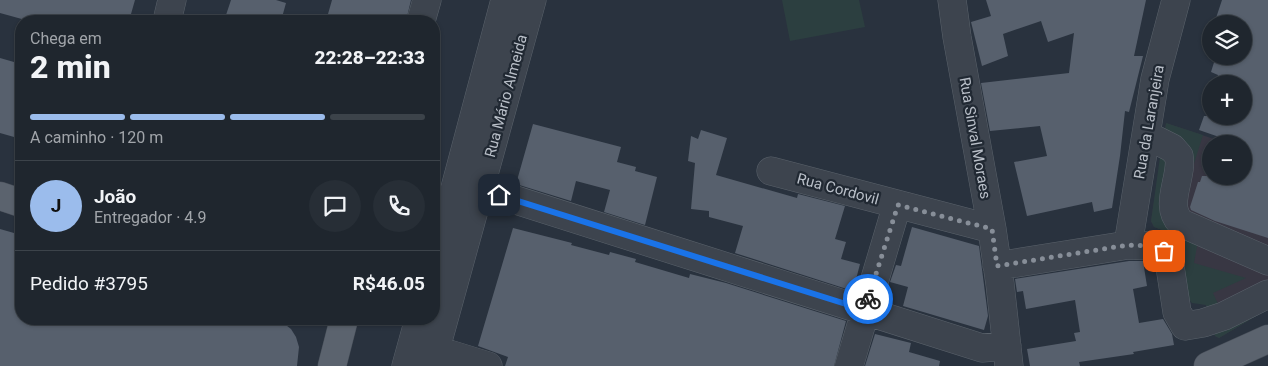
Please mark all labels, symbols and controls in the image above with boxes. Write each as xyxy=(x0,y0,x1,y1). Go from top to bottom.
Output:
map controls xyxy=(1202,15,1252,185)
button: layers xyxy=(1202,15,1252,65)
text: Chega em xyxy=(30,29,102,48)
street label: Rua Mário Almeida xyxy=(481,33,531,159)
text: 22:28–22:33 xyxy=(314,46,425,69)
text: 2 min xyxy=(30,48,111,86)
street label: Rua da Laranjeira xyxy=(1130,64,1168,180)
button: + xyxy=(1202,75,1252,125)
street label: Rua Sinval Moraes xyxy=(955,76,995,200)
text: A caminho · 120 m xyxy=(30,128,163,147)
button: − xyxy=(1202,135,1252,185)
street label: Rua Cordovil xyxy=(795,169,881,209)
pin xyxy=(478,174,520,216)
button: chat xyxy=(309,180,361,232)
button: phone xyxy=(373,180,425,232)
icon: home xyxy=(485,181,513,209)
text: João xyxy=(94,185,136,208)
text: J xyxy=(51,194,61,217)
text: Entregador · 4.9 xyxy=(94,208,207,227)
pin xyxy=(1143,230,1185,272)
icon: bag xyxy=(1150,237,1178,265)
text: Pedido #3795 xyxy=(30,272,148,295)
text: R$46.05 xyxy=(353,272,425,295)
courier xyxy=(843,274,893,324)
icon: bike xyxy=(854,285,882,313)

